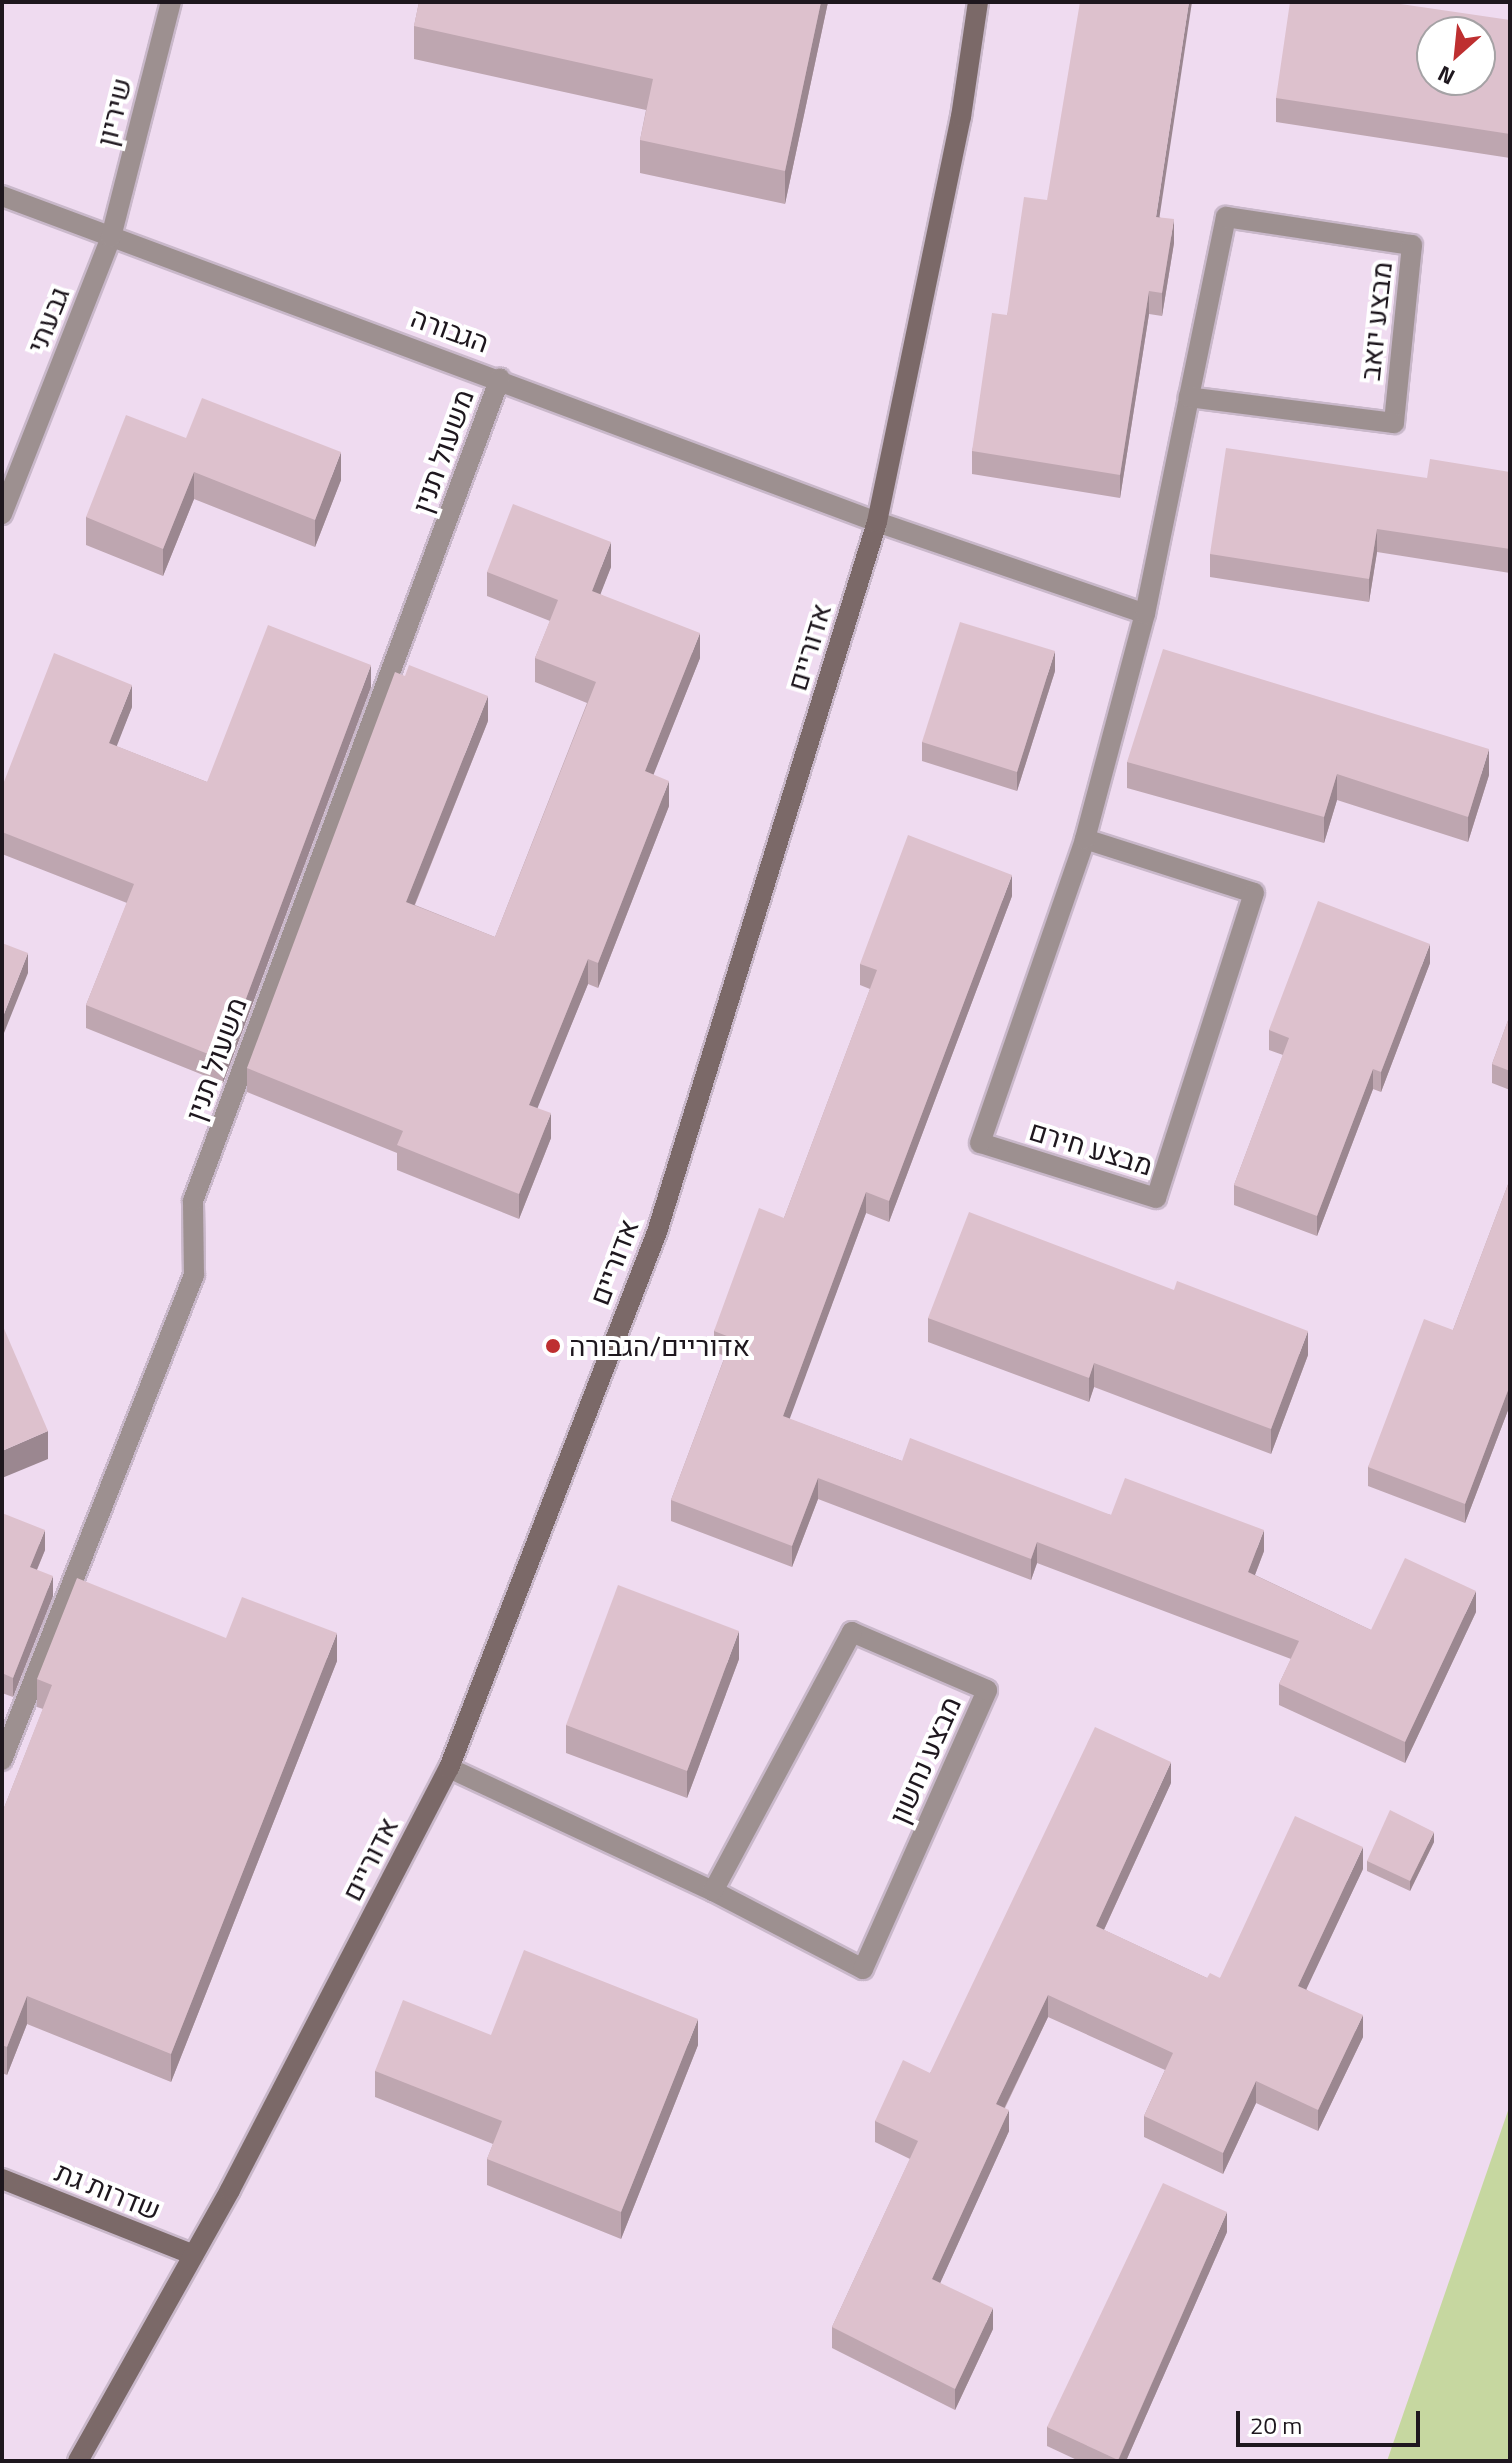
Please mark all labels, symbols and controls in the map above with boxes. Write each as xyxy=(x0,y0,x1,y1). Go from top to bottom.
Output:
north arrow xyxy=(1416,16,1496,96)
text: N xyxy=(1432,57,1461,94)
street label: שיריון xyxy=(89,74,139,150)
street label: מבצע יואב xyxy=(1353,260,1399,382)
street label: גבעתי xyxy=(20,282,76,358)
street label: הגבורה xyxy=(406,300,494,360)
street label: משעול תנין xyxy=(405,385,481,517)
street label: אדוריים xyxy=(780,599,838,695)
street label: משעול תנין xyxy=(178,993,254,1125)
street label: מבצע חירם xyxy=(1025,1113,1157,1183)
street label: אדוריים xyxy=(582,1214,646,1310)
place label: אדוריים/הגבורה xyxy=(569,1329,750,1363)
marker: אדוריים/הגבורה xyxy=(544,1337,562,1355)
street label: מבצע נחשון xyxy=(882,1691,968,1829)
street label: אדוריים xyxy=(335,1812,405,1906)
street label: שדרות גת xyxy=(50,2155,166,2227)
scale bar xyxy=(1240,2395,1424,2445)
text: 20 m xyxy=(1250,2407,1302,2443)

